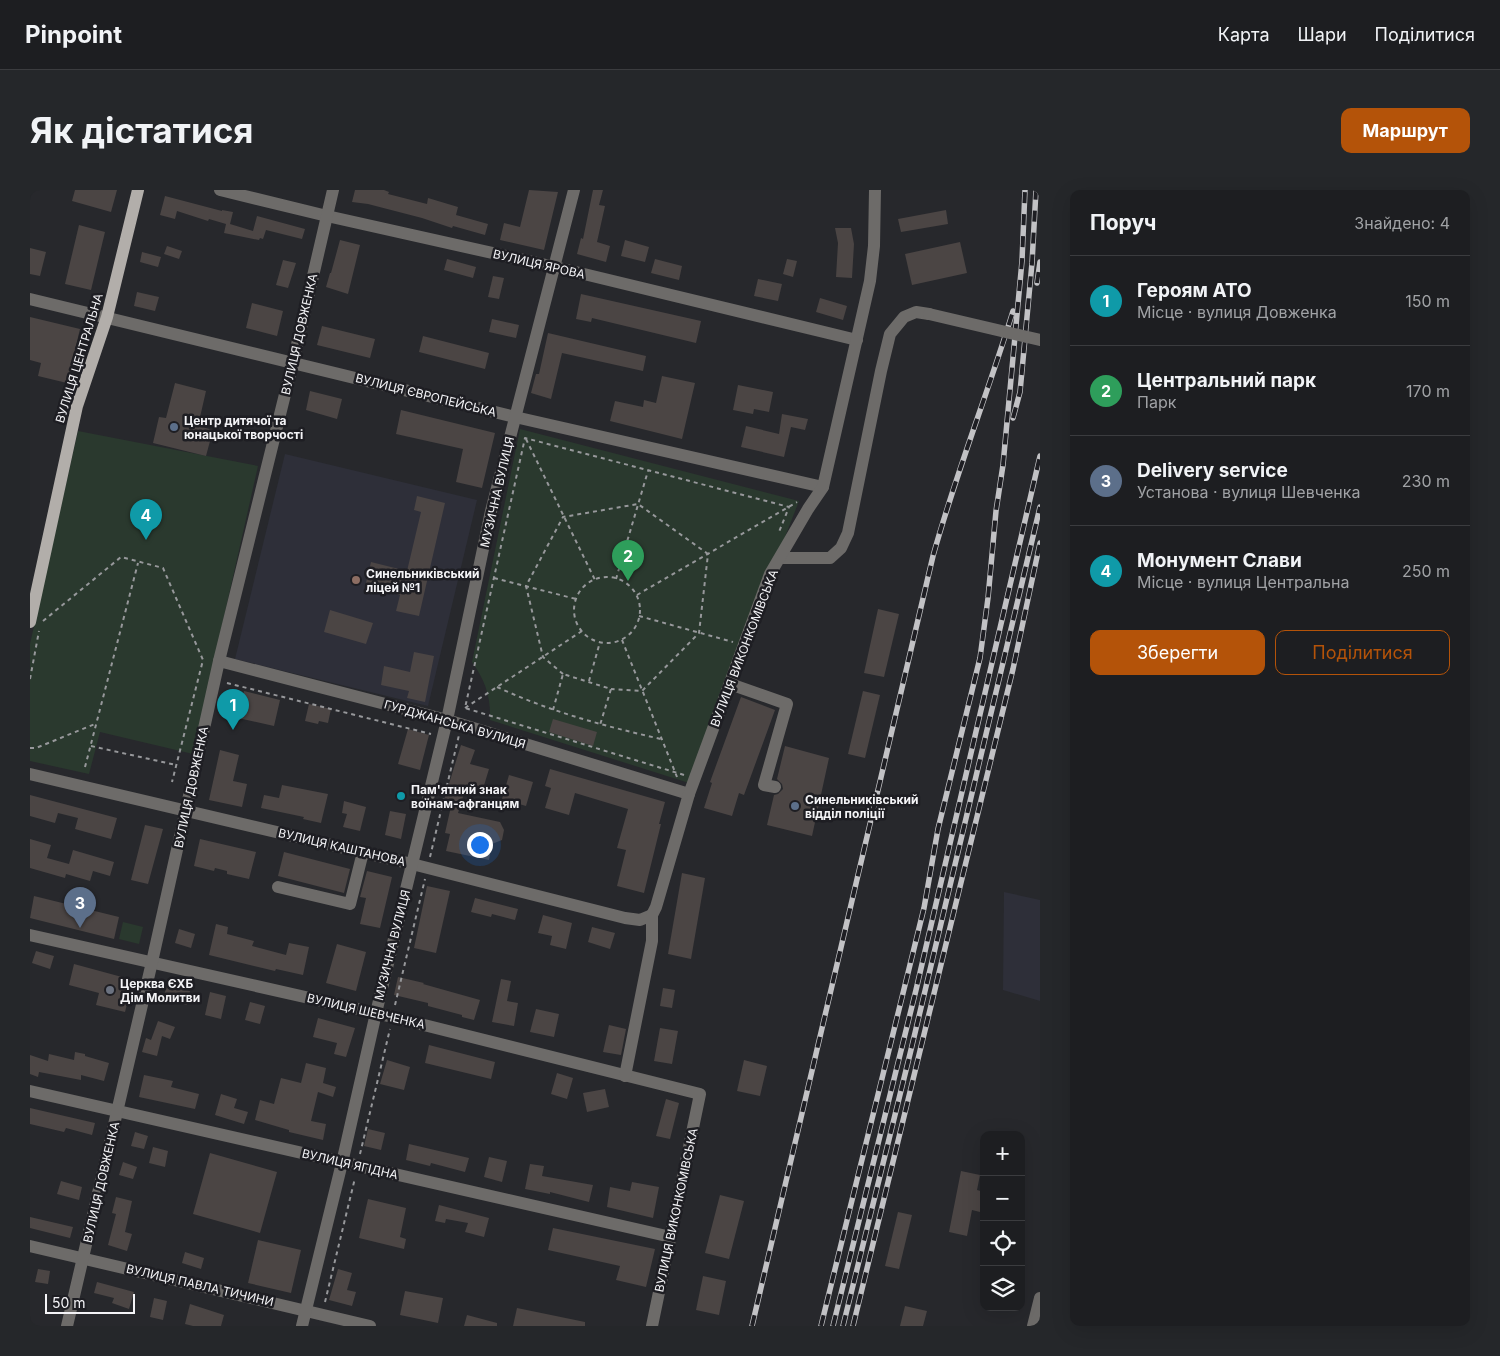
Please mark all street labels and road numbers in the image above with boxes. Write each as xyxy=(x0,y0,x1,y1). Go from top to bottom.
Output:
street label: ВУЛИЦЯ ЯРОВА xyxy=(492,246,586,282)
street label: ВУЛИЦЯ ДОВЖЕНКА xyxy=(278,272,320,396)
street label: ВУЛИЦЯ ЦЕНТРАЛЬНА xyxy=(52,291,106,425)
street label: ВУЛИЦЯ ЄВРОПЕЙСЬКА xyxy=(354,370,498,420)
street label: МУЗИЧНА ВУЛИЦЯ xyxy=(477,435,517,549)
street label: ВУЛИЦЯ ВИКОНКОМІВСЬКА xyxy=(707,567,781,729)
street label: ГУРДЖАНСЬКА ВУЛИЦЯ xyxy=(382,697,528,751)
street label: ВУЛИЦЯ ДОВЖЕНКА xyxy=(171,725,211,849)
street label: ВУЛИЦЯ КАШТАНОВА xyxy=(277,825,407,869)
street label: МУЗИЧНА ВУЛИЦЯ xyxy=(371,888,413,1002)
street label: ВУЛИЦЯ ШЕВЧЕНКА xyxy=(306,990,426,1032)
street label: ВУЛИЦЯ ДОВЖЕНКА xyxy=(80,1120,122,1244)
street label: ВУЛИЦЯ ВИКОНКОМІВСЬКА xyxy=(651,1127,701,1293)
street label: ВУЛИЦЯ ЯГІДНА xyxy=(301,1146,399,1182)
street label: ВУЛИЦЯ ПАВЛА ТИЧИНИ xyxy=(125,1261,275,1309)

